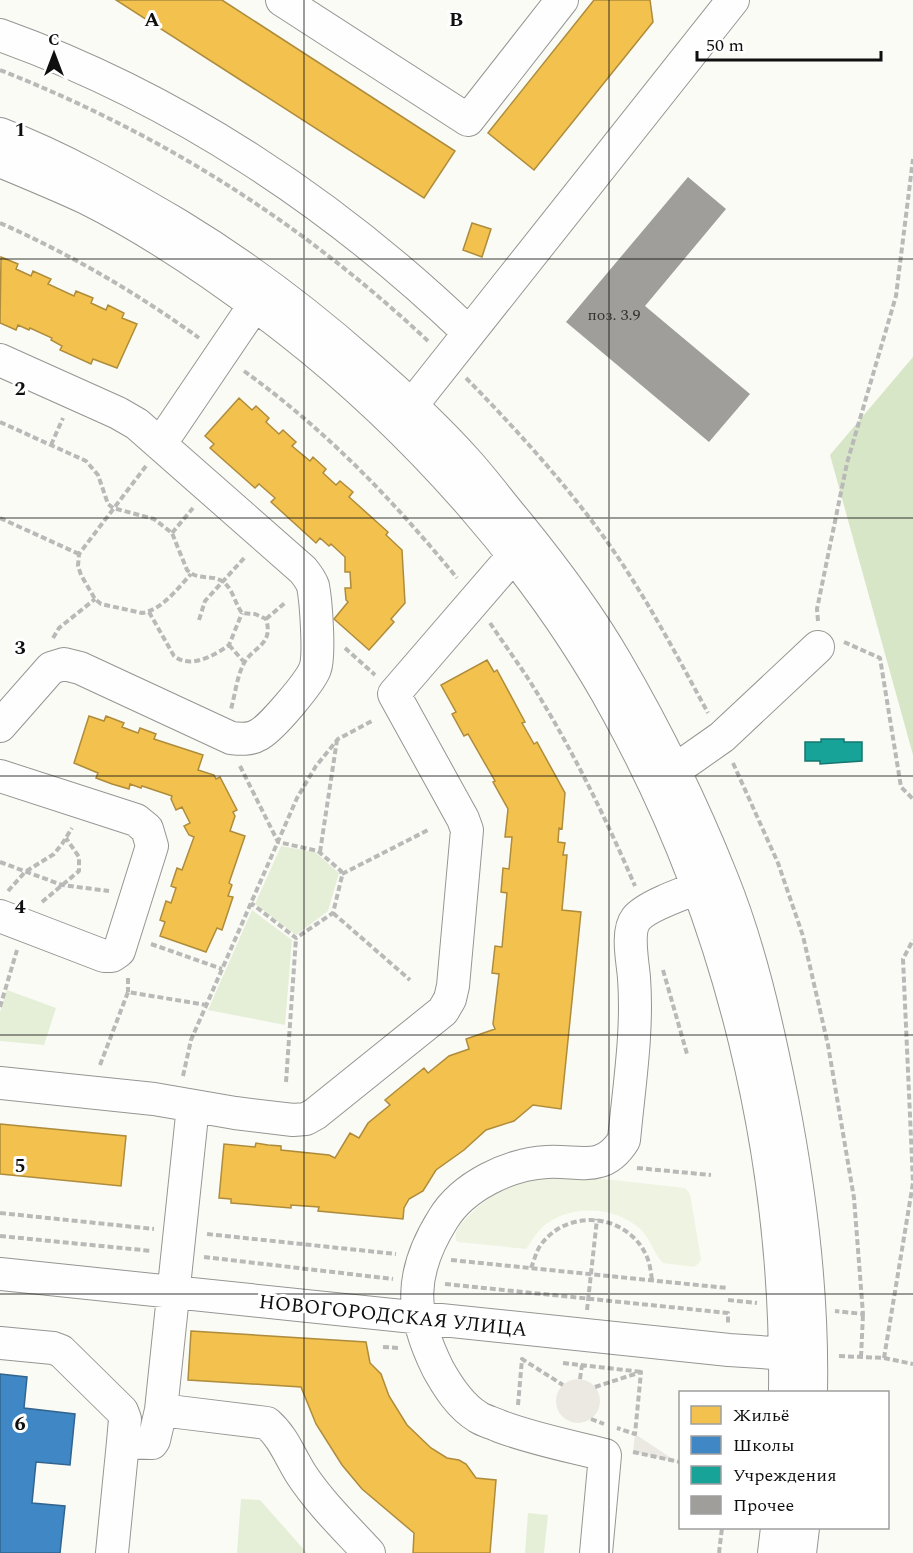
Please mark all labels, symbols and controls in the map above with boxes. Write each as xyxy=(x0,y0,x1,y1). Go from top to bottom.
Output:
text: A xyxy=(144,5,160,35)
text: B xyxy=(449,5,463,35)
north arrow xyxy=(24,24,84,84)
scale bar xyxy=(697,24,882,62)
text: С xyxy=(48,28,60,52)
text: 50 m xyxy=(706,32,744,59)
text: 1 xyxy=(14,115,26,145)
house number: поз. 3.9 xyxy=(587,303,641,327)
text: 2 xyxy=(14,374,26,404)
text: 3 xyxy=(14,633,26,663)
text: 4 xyxy=(14,892,26,922)
text: 5 xyxy=(14,1151,26,1181)
street label: НОВОГОРОДСКАЯ УЛИЦА xyxy=(257,1287,529,1345)
legend xyxy=(679,1391,889,1529)
text: Жильё xyxy=(733,1402,789,1429)
text: 6 xyxy=(14,1409,26,1439)
text: Школы xyxy=(733,1432,794,1459)
text: Учреждения xyxy=(733,1462,837,1489)
text: Прочее xyxy=(733,1492,794,1519)

